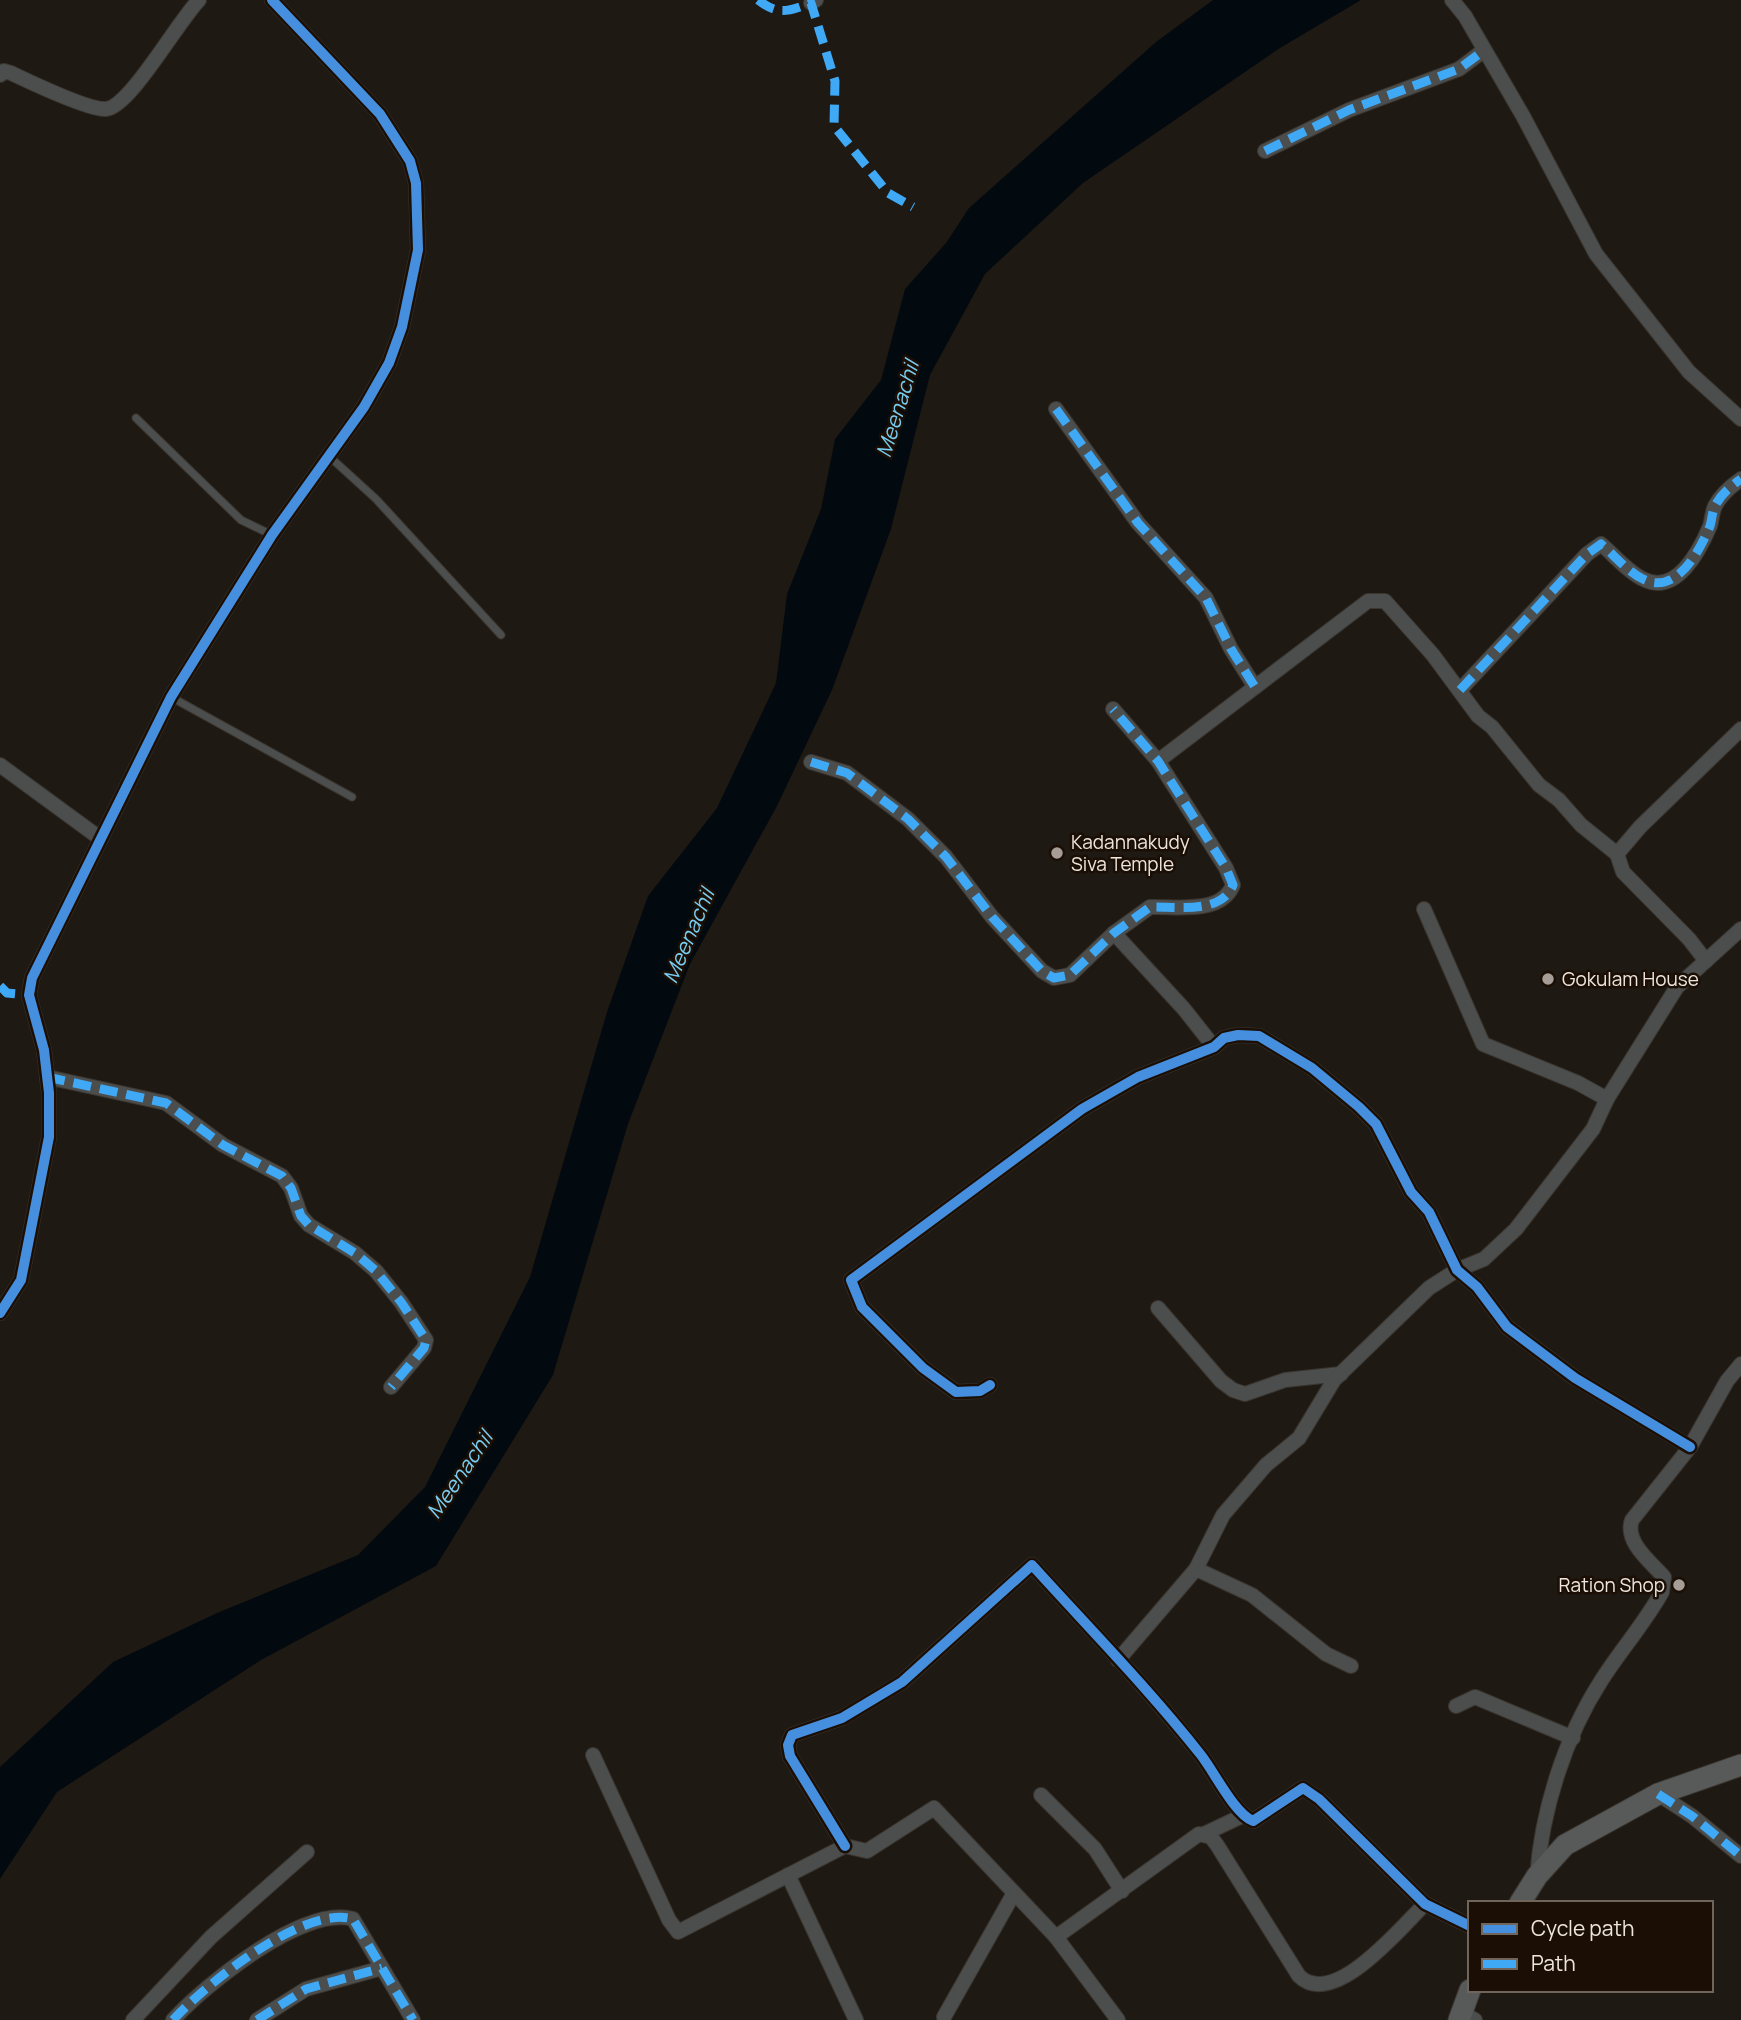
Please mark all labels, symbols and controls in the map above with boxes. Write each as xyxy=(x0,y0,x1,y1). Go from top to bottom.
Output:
water label: Meenachil xyxy=(869,354,926,461)
place label: Kadannakudy Siva Temple xyxy=(1071,829,1190,877)
marker: Kadannakudy Siva Temple xyxy=(1049,845,1065,861)
water label: Meenachil xyxy=(656,881,722,987)
place label: Gokulam House xyxy=(1562,966,1699,992)
marker: Gokulam House xyxy=(1540,971,1556,987)
water label: Meenachil xyxy=(420,1423,500,1524)
place label: Ration Shop xyxy=(1559,1572,1665,1598)
marker: Ration Shop xyxy=(1671,1577,1687,1593)
legend xyxy=(1468,1901,1713,1992)
text: Cycle path xyxy=(1531,1914,1634,1942)
text: Path xyxy=(1531,1949,1576,1977)

